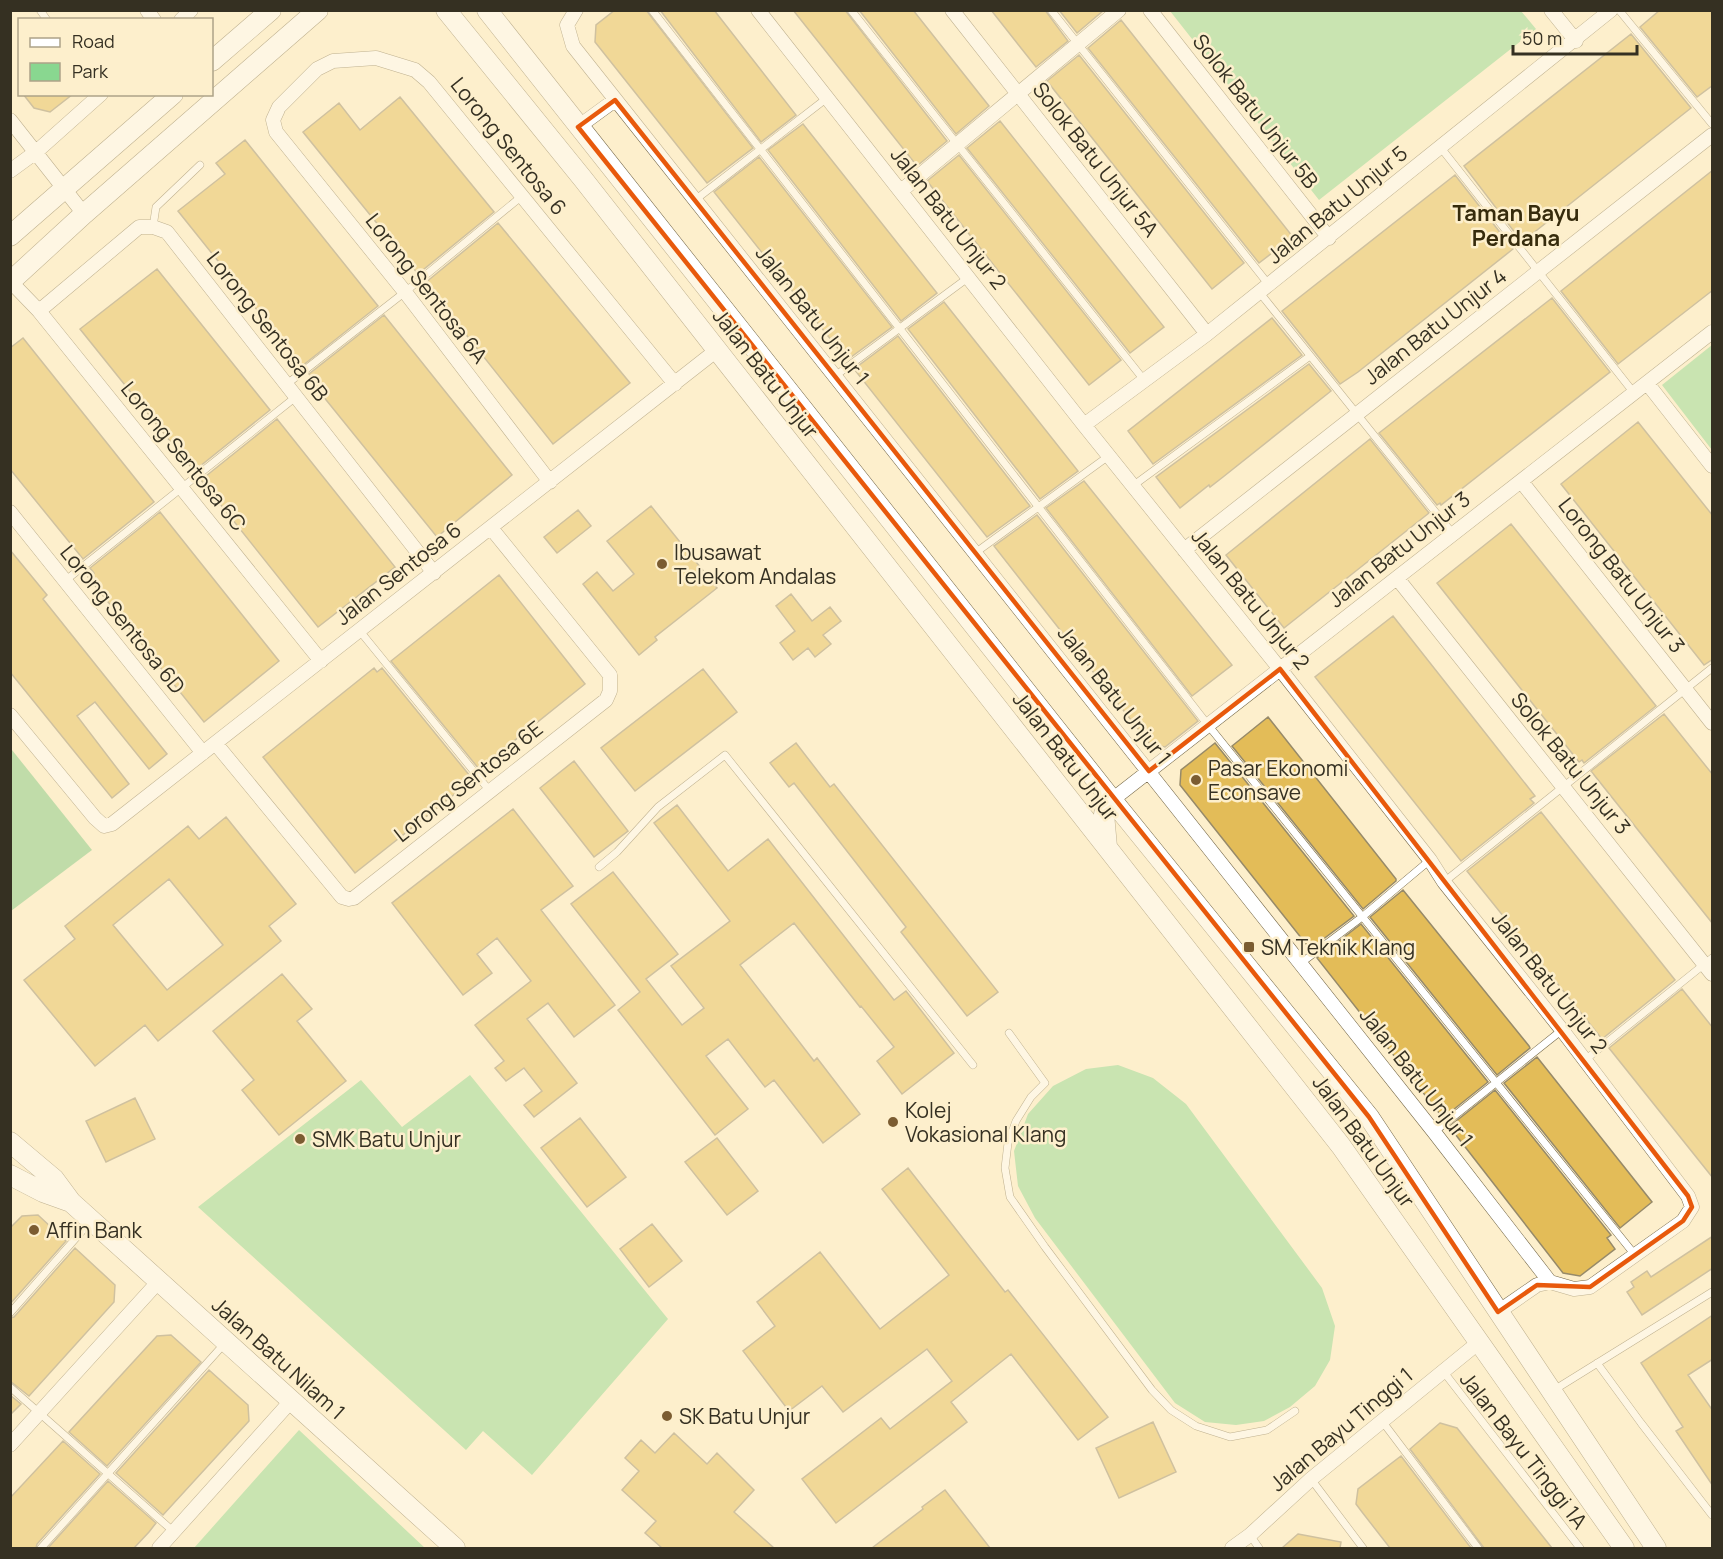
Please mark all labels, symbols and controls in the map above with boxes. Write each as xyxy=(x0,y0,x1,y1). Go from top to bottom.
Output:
legend xyxy=(18,18,213,96)
scale bar xyxy=(1513,18,1638,56)
text: 50 m xyxy=(1522,26,1562,50)
street label: Solok Batu Unjur 5B xyxy=(1187,28,1325,194)
text: Road xyxy=(72,29,115,53)
text: Park xyxy=(72,59,109,83)
street label: Lorong Sentosa 6 xyxy=(445,71,573,221)
street label: Solok Batu Unjur 5A xyxy=(1027,76,1165,242)
street label: Jalan Batu Unjur 5 xyxy=(1261,139,1413,269)
street label: Jalan Batu Unjur 2 xyxy=(885,141,1013,295)
district label: Taman Bayu Perdana xyxy=(1452,198,1580,253)
street label: Lorong Sentosa 6A xyxy=(360,207,494,369)
street label: Jalan Batu Unjur 1 xyxy=(751,241,875,389)
street label: Lorong Sentosa 6B xyxy=(201,245,335,407)
street label: Jalan Batu Unjur 4 xyxy=(1358,262,1512,390)
street label: Jalan Batu Unjur xyxy=(708,303,824,443)
street label: Lorong Sentosa 6C xyxy=(115,375,253,537)
street label: Jalan Batu Unjur 3 xyxy=(1322,485,1476,613)
street label: Lorong Batu Unjur 3 xyxy=(1552,492,1692,658)
street label: Jalan Sentosa 6 xyxy=(329,515,467,631)
street label: Jalan Batu Unjur 2 xyxy=(1186,523,1316,675)
place label: Ibusawat Telekom Andalas xyxy=(674,538,836,590)
street label: Lorong Sentosa 6D xyxy=(54,539,192,699)
marker: Ibusawat Telekom Andalas xyxy=(655,557,669,571)
street label: Jalan Batu Unjur 1 xyxy=(1053,621,1177,769)
street label: Jalan Batu Unjur xyxy=(1008,686,1124,826)
street label: Solok Batu Unjur 3 xyxy=(1505,686,1637,840)
street label: Lorong Sentosa 6E xyxy=(388,714,548,848)
place label: Pasar Ekonomi Econsave xyxy=(1208,754,1348,806)
marker: Pasar Ekonomi Econsave xyxy=(1189,773,1203,787)
street label: Jalan Batu Unjur 2 xyxy=(1486,905,1614,1059)
place label: SM Teknik Klang xyxy=(1261,933,1415,961)
marker: SM Teknik Klang xyxy=(1242,940,1256,954)
street label: Jalan Batu Unjur 1 xyxy=(1355,1003,1479,1151)
street label: Jalan Batu Unjur xyxy=(1308,1070,1420,1212)
place label: Kolej Vokasional Klang xyxy=(905,1096,1066,1148)
marker: Kolej Vokasional Klang xyxy=(886,1115,900,1129)
place label: SMK Batu Unjur xyxy=(312,1125,461,1153)
marker: SMK Batu Unjur xyxy=(293,1132,307,1146)
place label: Affin Bank xyxy=(46,1216,143,1244)
marker: Affin Bank xyxy=(27,1223,41,1237)
street label: Jalan Batu Nilam 1 xyxy=(206,1291,352,1425)
street label: Jalan Bayu Tinggi 1 xyxy=(1264,1361,1418,1497)
street label: Jalan Bayu Tinggi 1A xyxy=(1454,1366,1594,1534)
place label: SK Batu Unjur xyxy=(679,1402,811,1430)
marker: SK Batu Unjur xyxy=(660,1409,674,1423)

